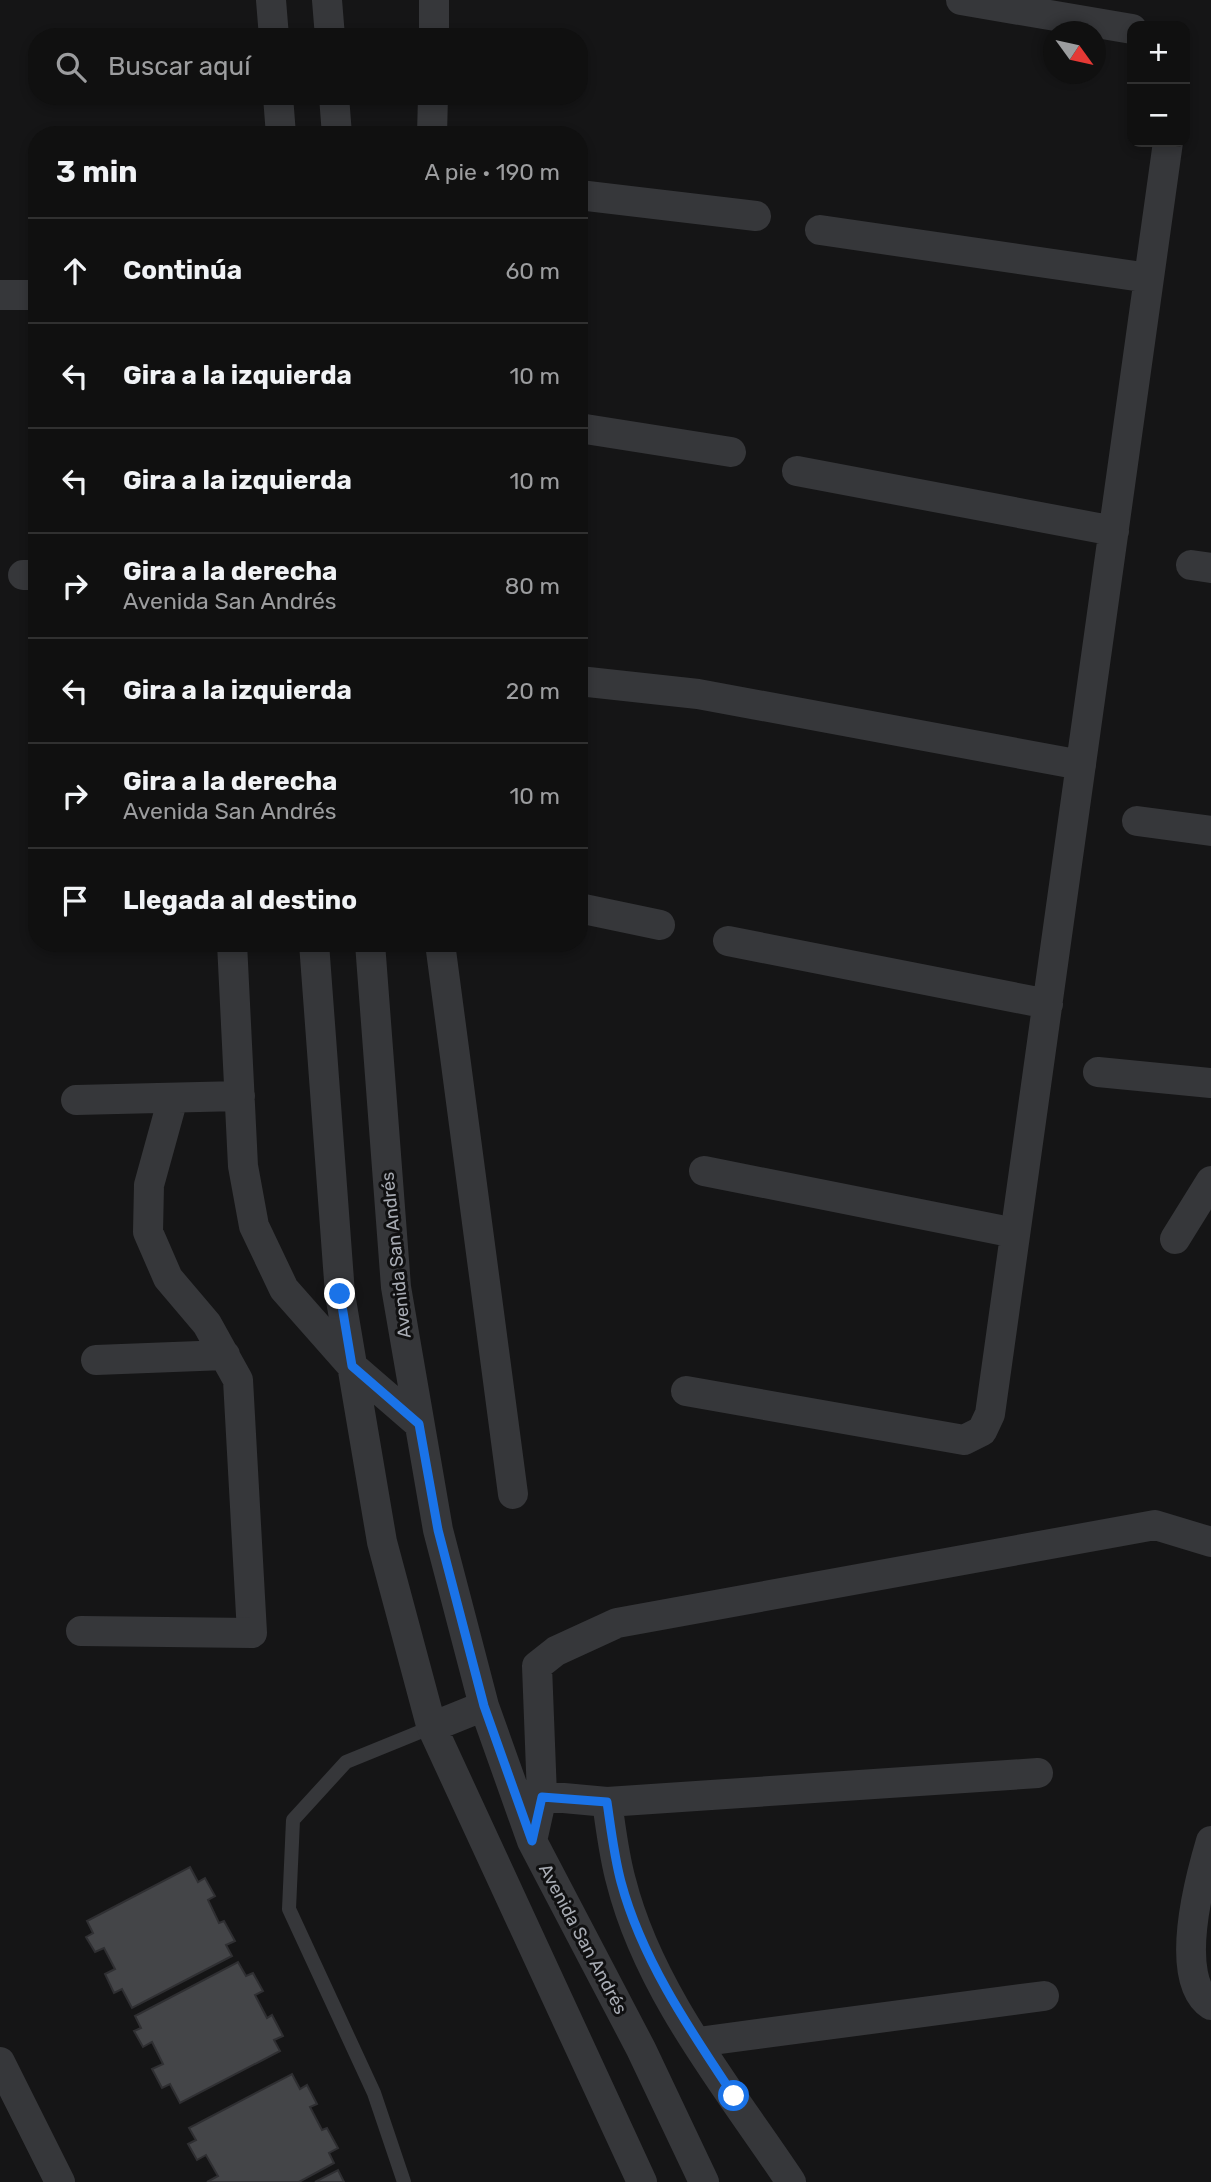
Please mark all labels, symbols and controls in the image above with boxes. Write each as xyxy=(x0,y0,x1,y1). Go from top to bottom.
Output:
north arrow xyxy=(1043,21,1106,84)
map controls xyxy=(1127,21,1190,147)
button: + xyxy=(1127,21,1190,84)
search box xyxy=(28,28,588,105)
icon: search xyxy=(52,48,90,86)
text: Buscar aquí xyxy=(108,51,250,82)
button: − xyxy=(1127,84,1190,147)
text: 3 min xyxy=(56,154,138,190)
text: A pie · 190 m xyxy=(424,158,560,186)
icon: ahead xyxy=(56,252,94,290)
text: Continúa xyxy=(123,255,242,286)
text: 60 m xyxy=(505,257,560,285)
icon: left xyxy=(56,357,94,395)
text: Gira a la izquierda xyxy=(123,360,352,391)
text: 10 m xyxy=(509,362,560,390)
icon: left xyxy=(56,462,94,500)
text: Gira a la izquierda xyxy=(123,465,352,496)
text: 10 m xyxy=(509,467,560,495)
text: Gira a la derecha xyxy=(123,556,337,587)
icon: right xyxy=(56,567,94,605)
text: 80 m xyxy=(505,572,560,600)
text: Avenida San Andrés xyxy=(123,587,337,615)
icon: left xyxy=(56,672,94,710)
text: Gira a la izquierda xyxy=(123,675,352,706)
text: 20 m xyxy=(506,677,560,705)
text: Gira a la derecha xyxy=(123,766,337,797)
icon: right xyxy=(56,777,94,815)
text: 10 m xyxy=(509,782,560,810)
text: Avenida San Andrés xyxy=(123,797,337,825)
icon: arrive xyxy=(56,882,94,920)
text: Llegada al destino xyxy=(123,885,357,916)
street label: Avenida San Andrés xyxy=(376,1171,416,1339)
route end xyxy=(324,1278,355,1309)
street label: Avenida San Andrés xyxy=(534,1860,632,2018)
route start xyxy=(718,2080,749,2111)

